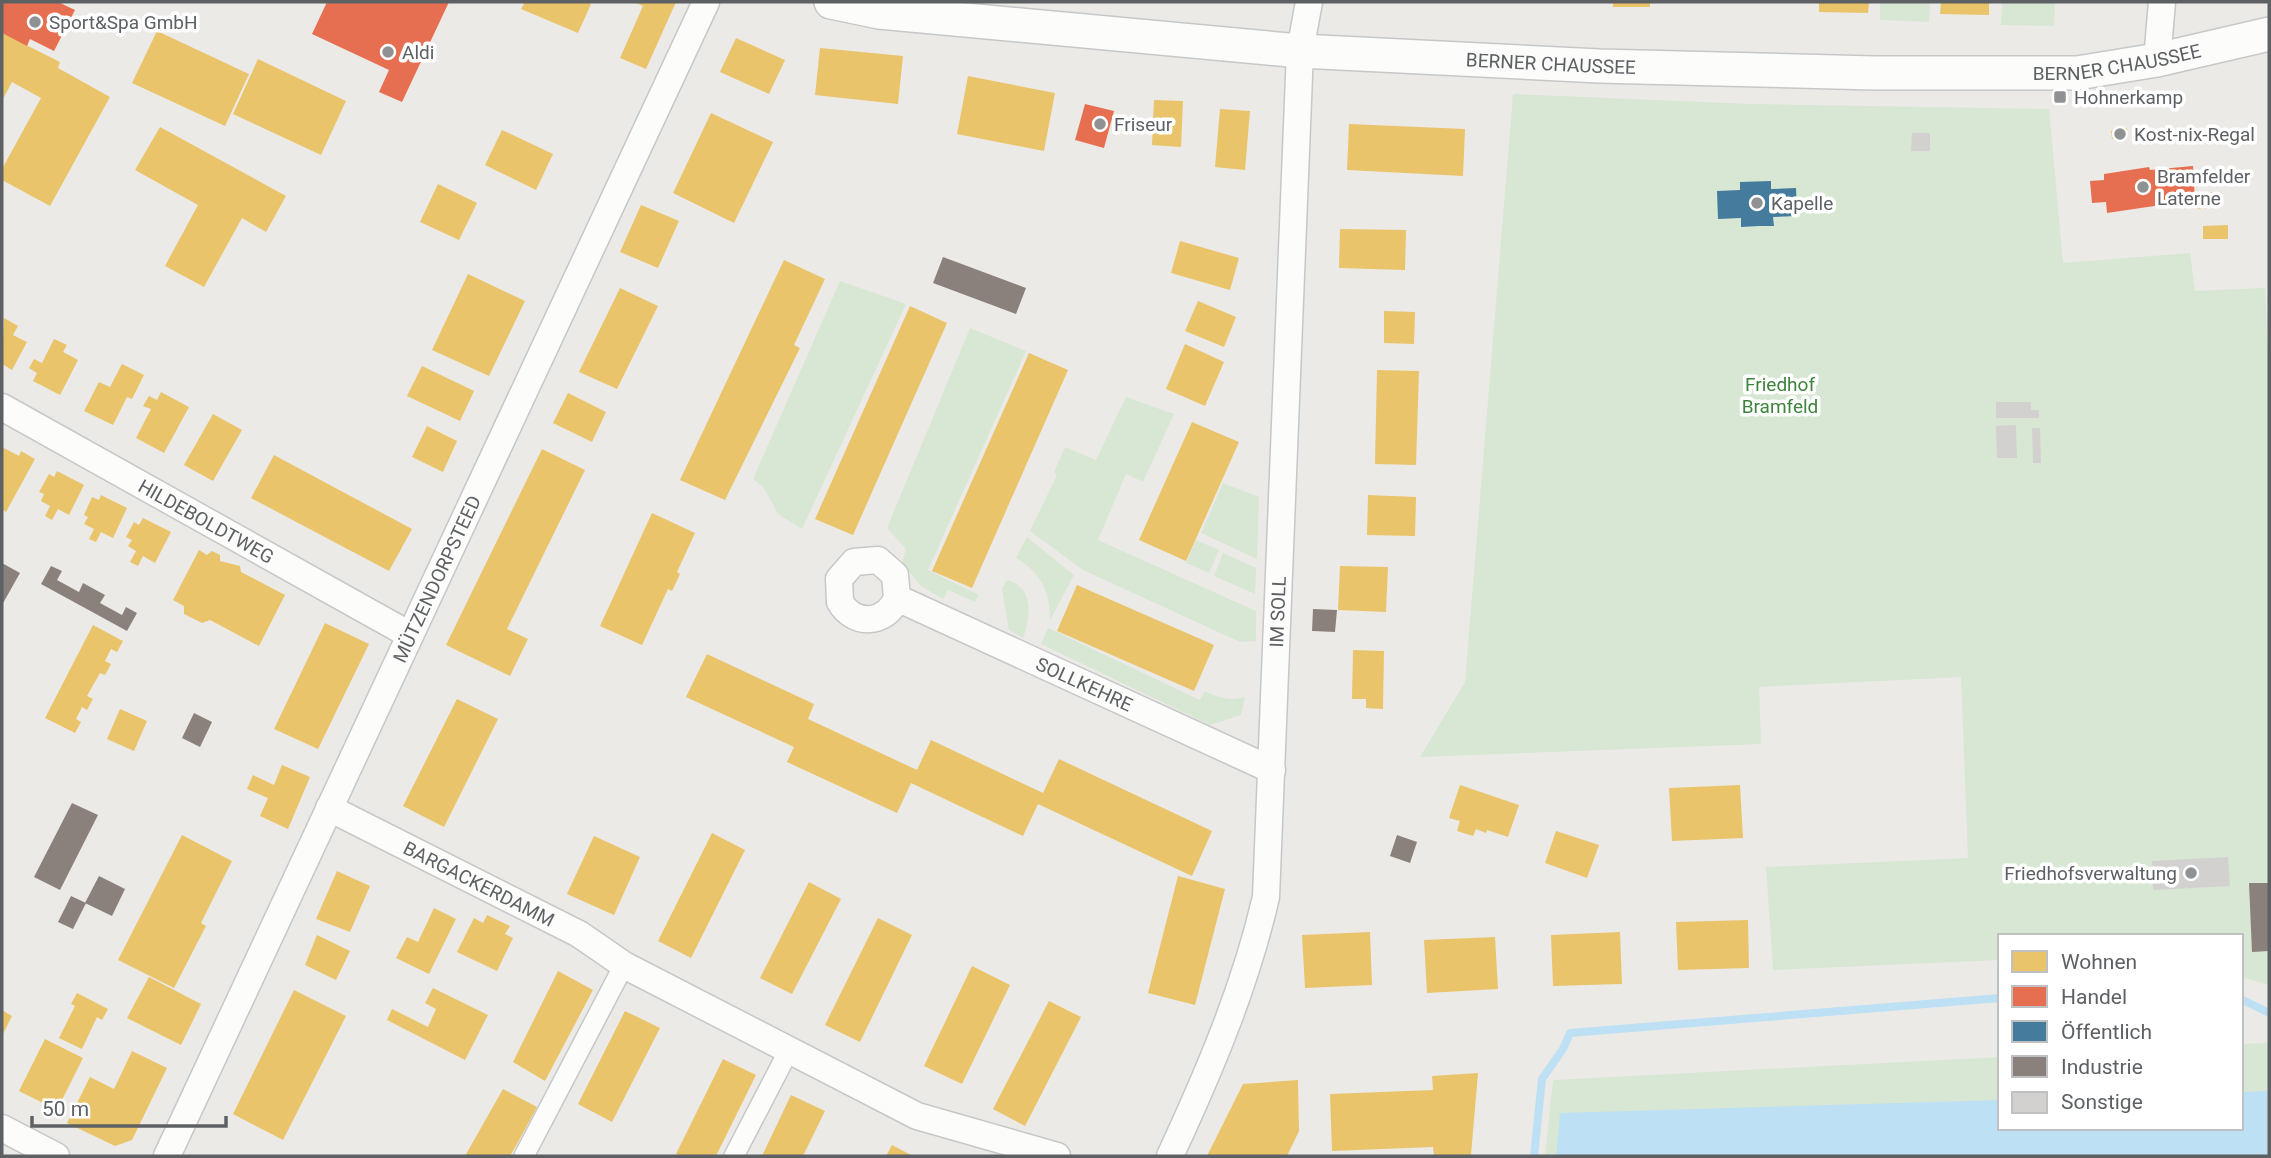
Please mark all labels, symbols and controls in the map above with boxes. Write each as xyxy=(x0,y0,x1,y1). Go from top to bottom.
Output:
place label: Sport&Spa GmbH xyxy=(49,11,198,34)
marker: Sport&Spa GmbH xyxy=(27,14,43,30)
street label: BERNER CHAUSSEE xyxy=(2033,39,2203,85)
place label: Aldi xyxy=(402,41,434,64)
marker: Aldi xyxy=(380,44,396,60)
street label: BERNER CHAUSSEE xyxy=(1465,48,1636,79)
place label: Hohnerkamp xyxy=(2074,86,2183,109)
marker: Hohnerkamp xyxy=(2052,89,2068,105)
place label: Friseur xyxy=(1114,113,1173,136)
marker: Friseur xyxy=(1092,116,1108,132)
place label: Kost-nix-Regal xyxy=(2134,123,2255,146)
marker: Kost-nix-Regal xyxy=(2112,126,2128,142)
place label: Bramfelder Laterne xyxy=(2157,165,2251,210)
marker: Bramfelder Laterne xyxy=(2135,179,2151,195)
place label: Kapelle xyxy=(1771,192,1833,215)
marker: Kapelle xyxy=(1749,195,1765,211)
park label: Friedhof Bramfeld xyxy=(1742,373,1818,418)
street label: HILDEBOLDTWEG xyxy=(134,475,278,569)
street label: MÜTZENDORPSTEED xyxy=(388,492,486,666)
street label: IM SOLL xyxy=(1265,576,1291,648)
street label: SOLLKEHRE xyxy=(1032,652,1136,717)
street label: BARGACKERDAMM xyxy=(400,836,558,932)
place label: Friedhofsverwaltung xyxy=(2004,862,2177,885)
marker: Friedhofsverwaltung xyxy=(2183,865,2199,881)
legend xyxy=(1998,934,2243,1130)
text: Wohnen xyxy=(2061,950,2137,974)
text: Handel xyxy=(2061,985,2127,1009)
text: Öffentlich xyxy=(2061,1020,2152,1044)
text: Industrie xyxy=(2061,1055,2143,1079)
scale bar xyxy=(32,1084,226,1128)
text: Sonstige xyxy=(2061,1090,2143,1114)
text: 50 m xyxy=(42,1097,89,1121)

